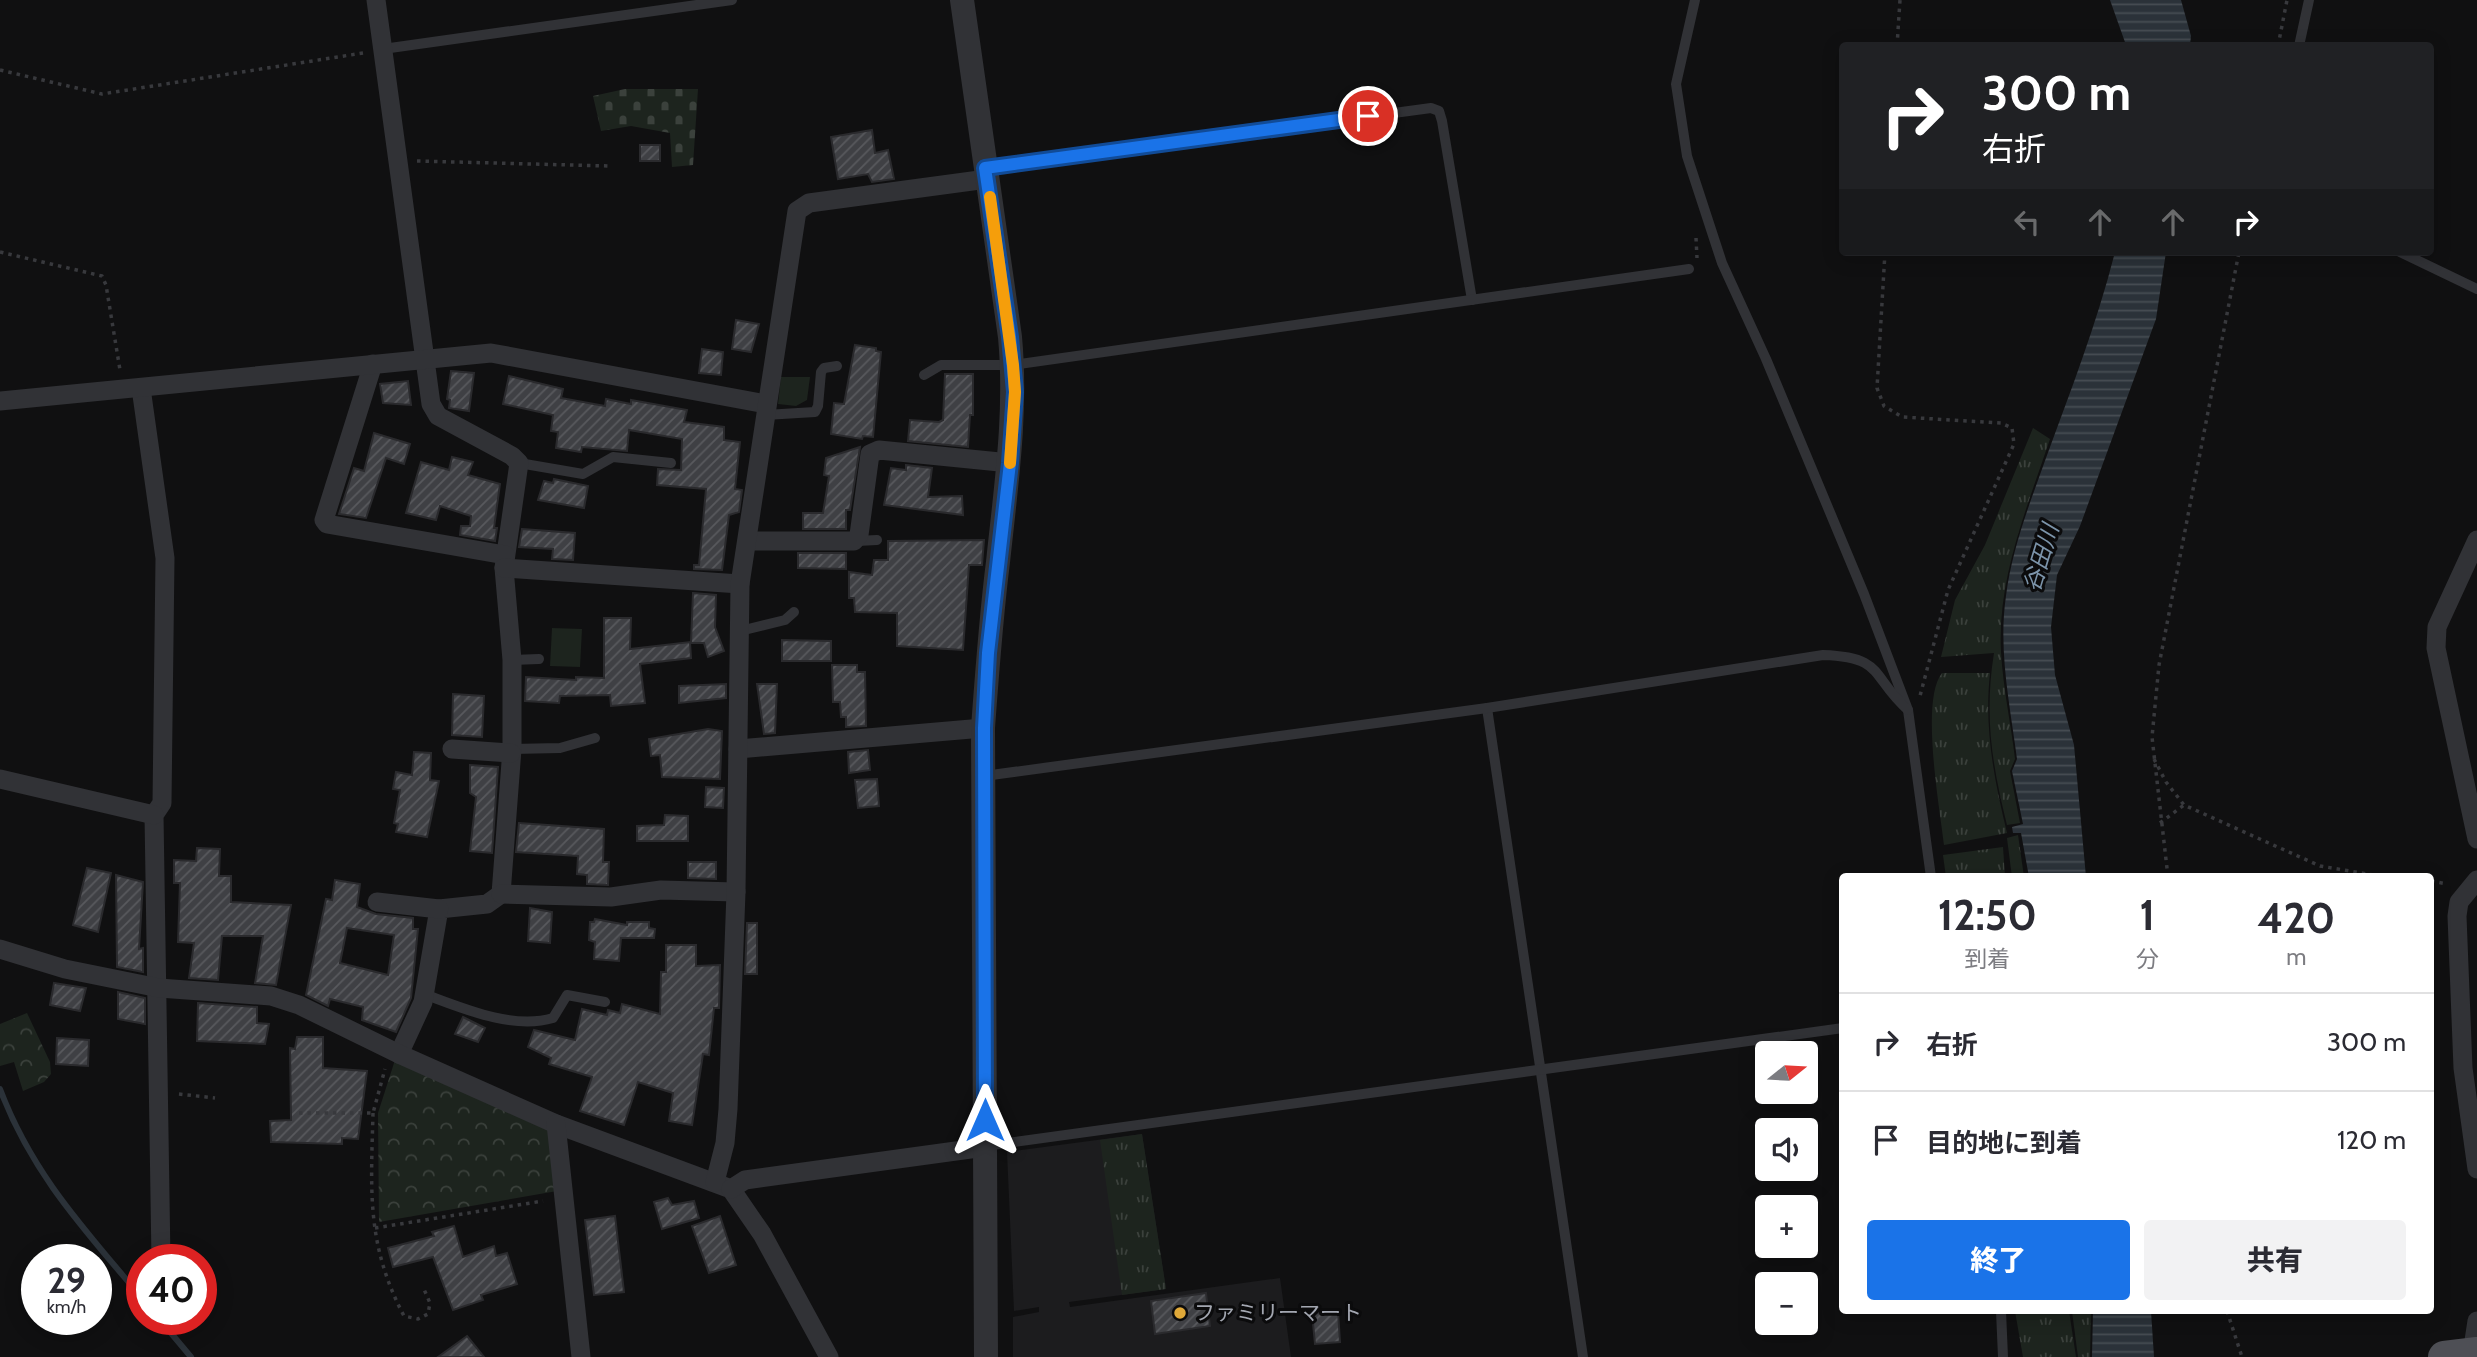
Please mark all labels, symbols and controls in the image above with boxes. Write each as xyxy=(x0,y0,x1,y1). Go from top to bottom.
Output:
text: 300 m xyxy=(1982,63,2131,122)
icon: right xyxy=(1867,70,1958,161)
pin xyxy=(1338,86,1398,146)
icon: arrive xyxy=(1349,97,1387,135)
text: 右折 xyxy=(1982,129,2046,168)
icon: left xyxy=(2008,203,2046,241)
icon: ahead xyxy=(2081,203,2119,241)
icon: ahead xyxy=(2154,203,2192,241)
icon: right xyxy=(2227,203,2265,241)
water label: 谷田川 xyxy=(2018,518,2065,595)
text: 12:50 xyxy=(1938,889,2037,941)
text: 1 xyxy=(2139,889,2155,941)
text: 420 xyxy=(2257,892,2335,944)
text: m xyxy=(2286,943,2306,971)
text: 到着 xyxy=(1964,945,2010,973)
text: 分 xyxy=(2136,945,2159,973)
icon: right xyxy=(1867,1023,1905,1061)
text: 300 m xyxy=(2327,1026,2406,1058)
text: 右折 xyxy=(1926,1029,1978,1061)
north arrow xyxy=(1755,1041,1818,1104)
map controls xyxy=(1755,1041,1818,1335)
position arrow xyxy=(948,1083,1022,1157)
button: sound xyxy=(1755,1118,1818,1181)
icon: arrive xyxy=(1867,1121,1905,1159)
text: 120 m xyxy=(2337,1124,2406,1156)
text: 目的地に到着 xyxy=(1926,1127,2082,1159)
button: + xyxy=(1755,1195,1818,1258)
button: 終了 xyxy=(1867,1220,2130,1300)
button: 共有 xyxy=(2144,1220,2406,1300)
speed limit sign: 40 xyxy=(126,1244,217,1335)
text: 29 xyxy=(47,1259,86,1302)
button: − xyxy=(1755,1272,1818,1335)
text: km/h xyxy=(47,1296,86,1318)
place label: ファミリーマート xyxy=(1194,1300,1362,1325)
marker: ファミリーマート xyxy=(1172,1305,1188,1321)

